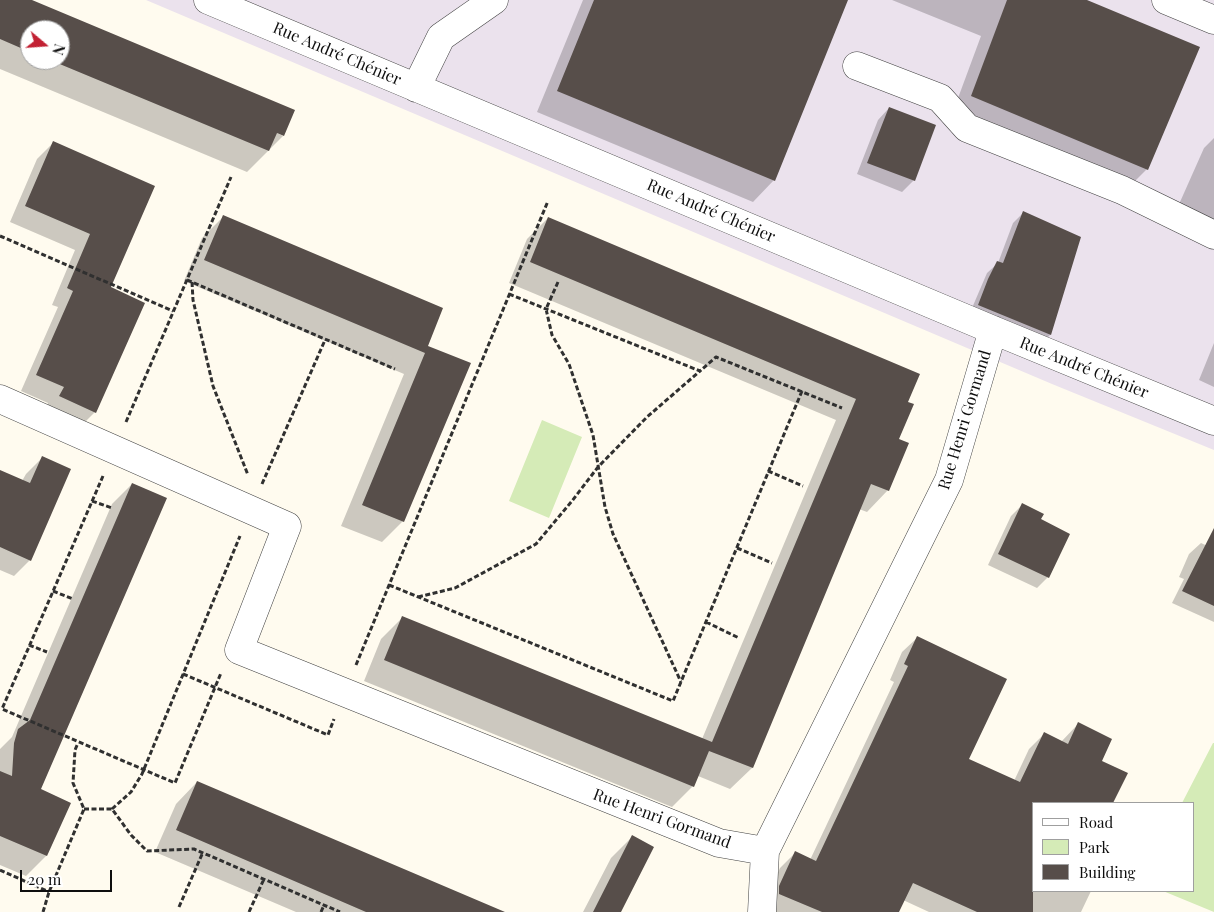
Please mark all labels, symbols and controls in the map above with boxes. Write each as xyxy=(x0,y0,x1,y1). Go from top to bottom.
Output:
street label: Rue André Chénier xyxy=(270,18,404,90)
north arrow xyxy=(20,20,70,70)
text: N xyxy=(48,42,69,57)
street label: Rue André Chénier xyxy=(644,175,778,247)
street label: Rue André Chénier xyxy=(1017,333,1151,403)
street label: Rue Henri Gormand xyxy=(935,348,995,492)
street label: Rue Henri Gormand xyxy=(591,785,733,853)
legend xyxy=(1032,802,1194,892)
text: Road xyxy=(1079,812,1113,832)
text: Park xyxy=(1079,837,1110,857)
scale bar xyxy=(22,860,115,892)
text: Building xyxy=(1079,862,1135,882)
text: 20 m xyxy=(28,869,61,889)

